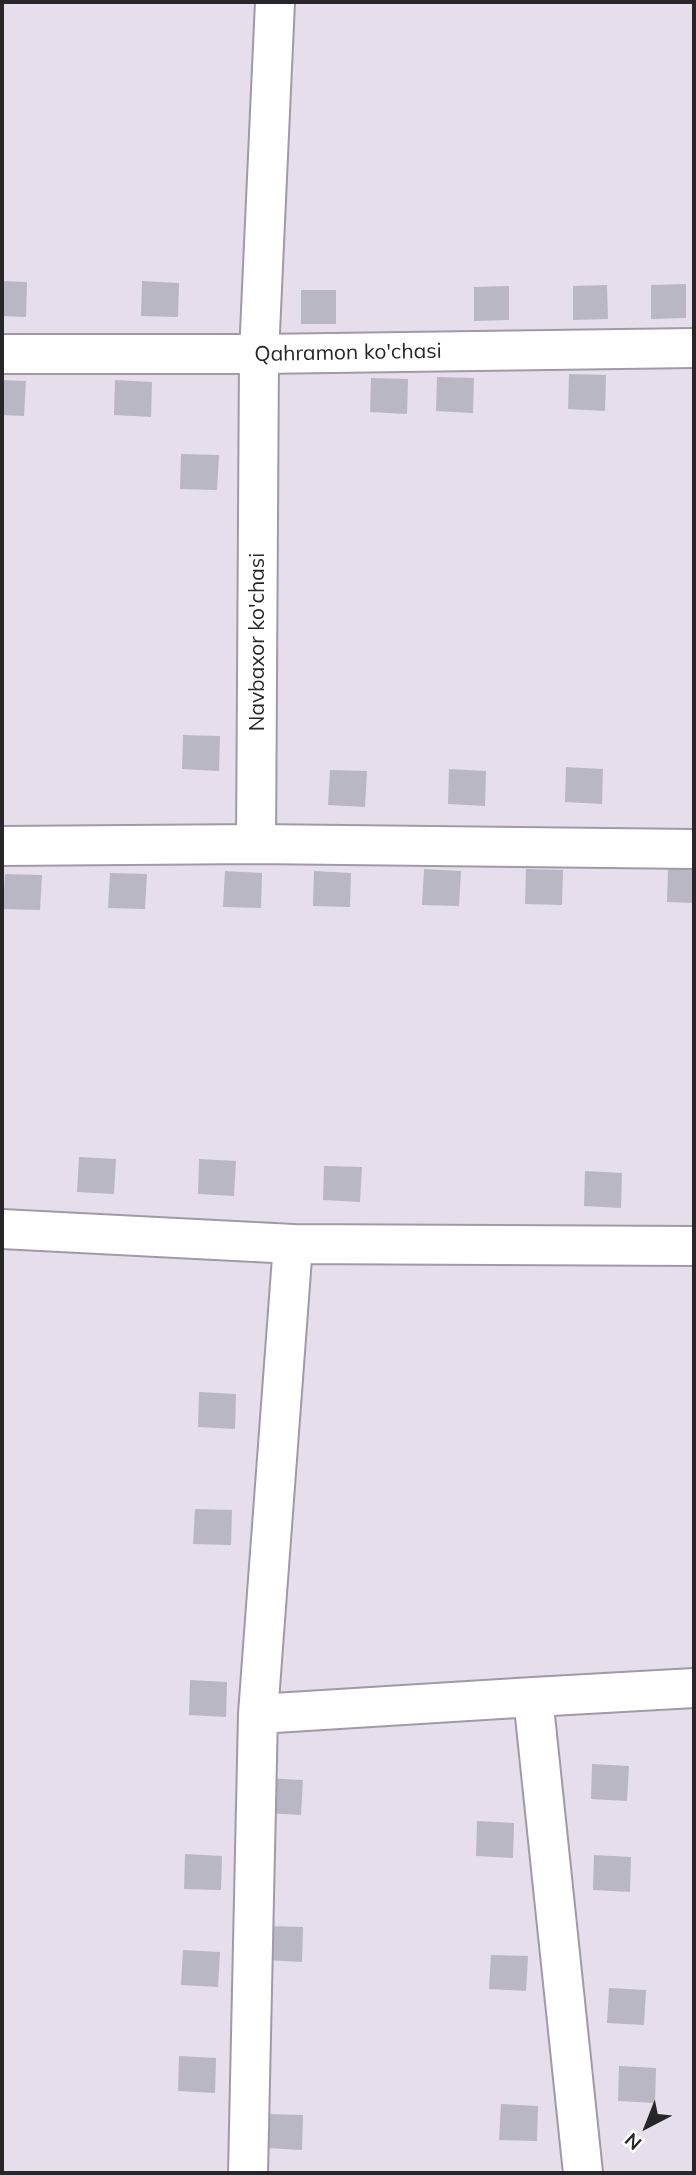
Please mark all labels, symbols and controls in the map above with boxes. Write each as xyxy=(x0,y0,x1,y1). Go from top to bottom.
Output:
street label: Qahramon ko'chasi xyxy=(254,339,442,367)
street label: Navbaxor ko'chasi xyxy=(245,553,271,731)
north arrow xyxy=(612,2091,682,2161)
text: N xyxy=(620,2128,646,2155)

